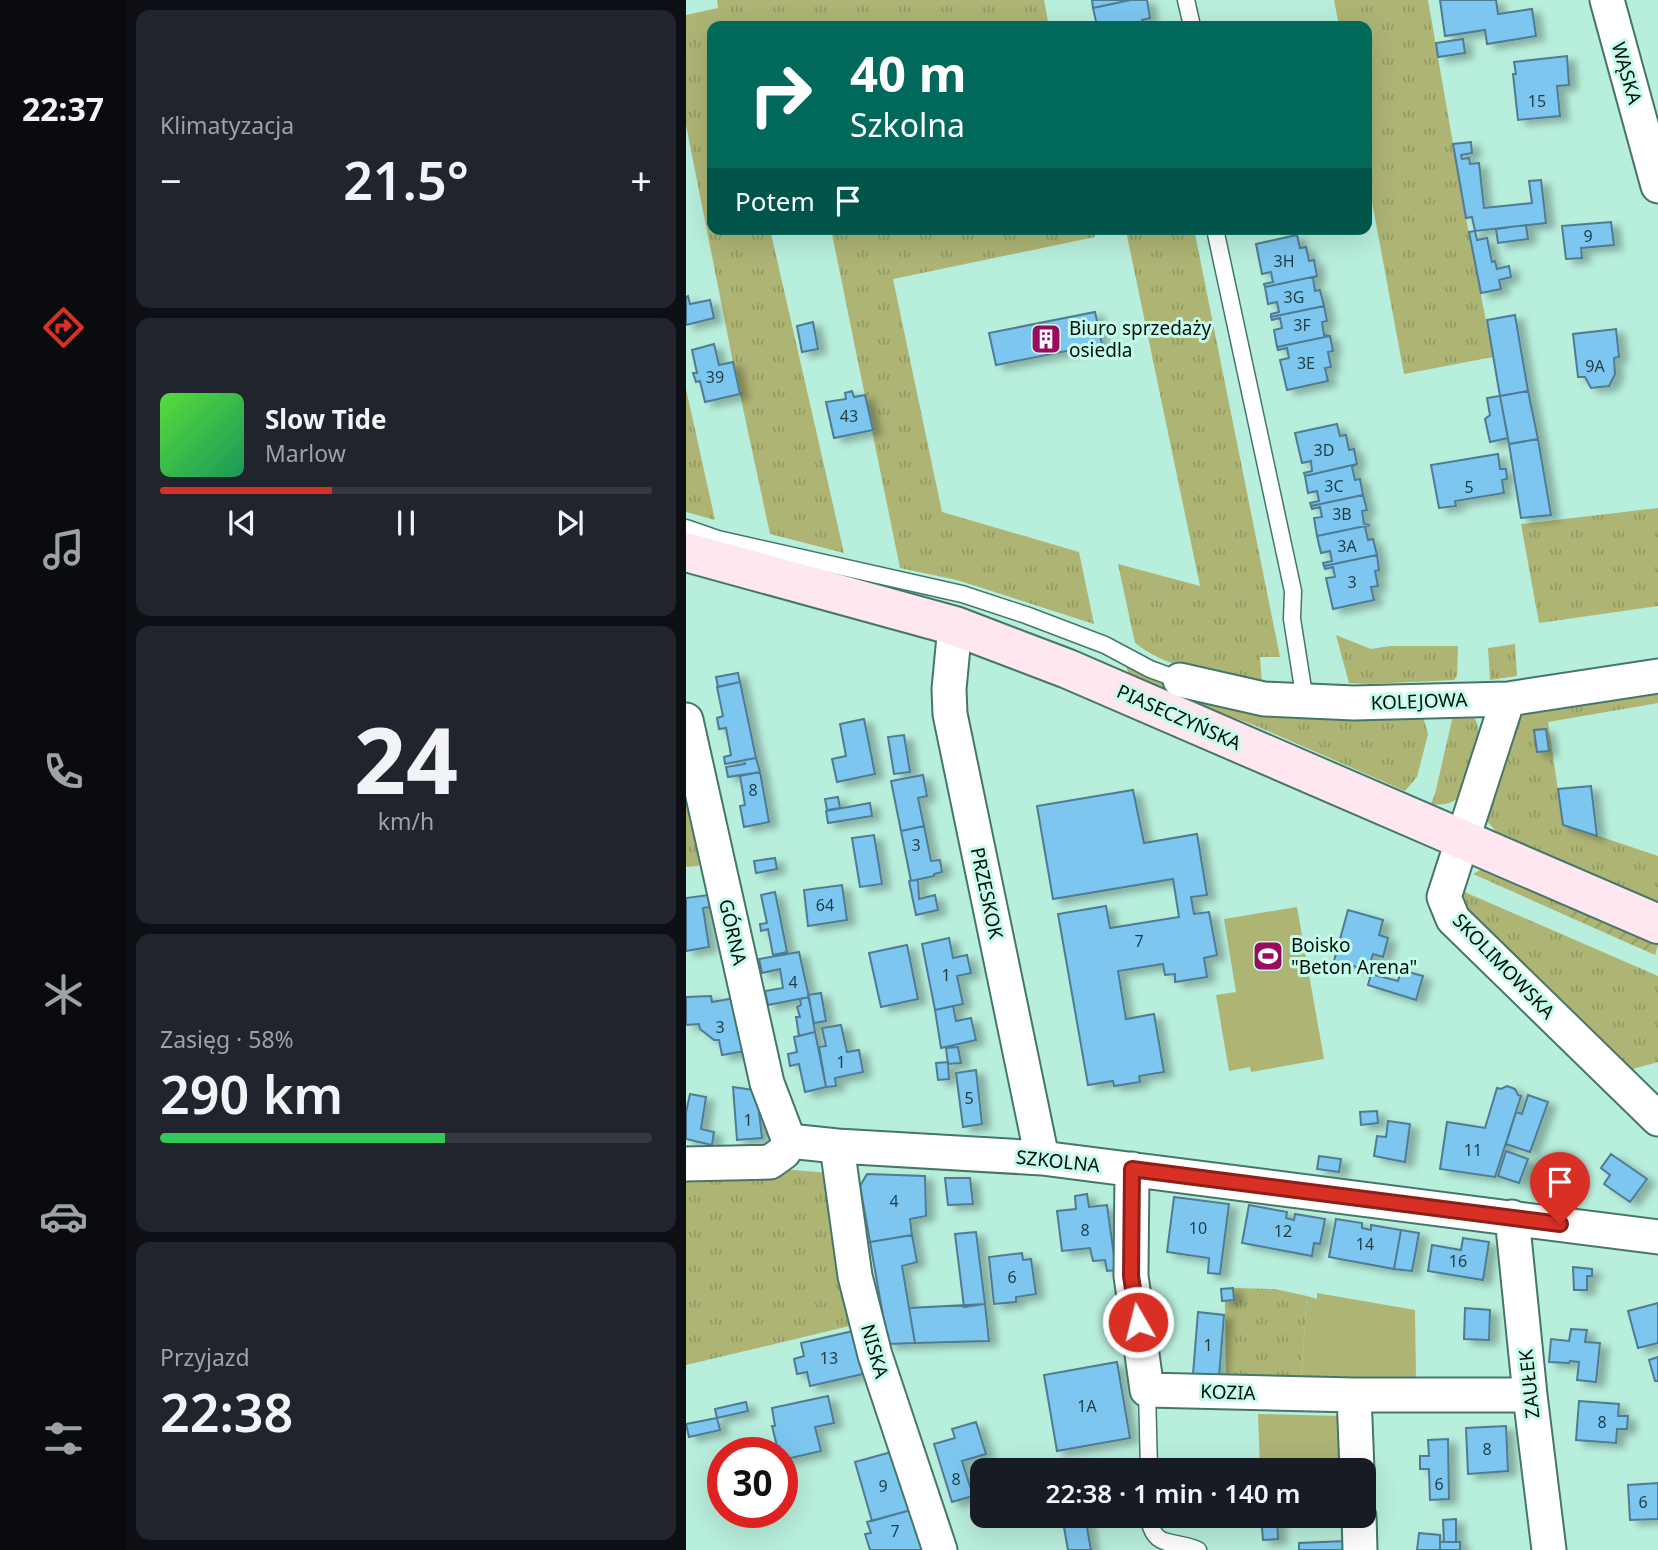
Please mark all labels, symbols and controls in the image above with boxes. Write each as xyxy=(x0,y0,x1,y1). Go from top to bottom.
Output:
street label: WĄSKA xyxy=(1606,39,1648,108)
text: 40 m xyxy=(850,40,967,106)
icon: right xyxy=(735,49,826,140)
text: 22:37 xyxy=(22,87,104,130)
house number: 15 xyxy=(1528,90,1546,112)
text: Szkolna xyxy=(850,103,965,146)
text: Klimatyzacja xyxy=(160,109,294,141)
text: 21.5° xyxy=(343,144,469,215)
text: − xyxy=(160,154,182,206)
text: + xyxy=(630,154,652,206)
icon: arrive xyxy=(829,182,867,220)
text: Potem xyxy=(735,183,815,219)
house number: 9 xyxy=(1583,225,1593,247)
house number: 3H xyxy=(1273,250,1295,272)
house number: 3G xyxy=(1284,286,1304,308)
icon: directions xyxy=(39,303,88,352)
house number: 3F xyxy=(1293,314,1311,336)
place label: Biuro sprzedaży osiedla xyxy=(1069,315,1211,363)
building icon: Biuro sprzedaży osiedla xyxy=(1029,322,1063,356)
house number: 3E xyxy=(1297,352,1315,374)
house number: 9A xyxy=(1585,355,1605,377)
house number: 39 xyxy=(706,366,724,388)
text: Slow Tide xyxy=(265,401,387,437)
house number: 43 xyxy=(840,405,858,427)
text: Marlow xyxy=(265,437,346,469)
house number: 3D xyxy=(1314,439,1334,461)
house number: 3C xyxy=(1324,475,1344,497)
house number: 5 xyxy=(1464,476,1474,498)
house number: 3B xyxy=(1332,503,1352,525)
icon: previous xyxy=(223,504,261,542)
icon: pause xyxy=(387,504,425,542)
icon: next xyxy=(551,504,589,542)
icon: music xyxy=(39,525,88,574)
house number: 3A xyxy=(1337,535,1357,557)
house number: 3 xyxy=(1347,571,1357,593)
street label: PIASECZYŃSKA xyxy=(1113,678,1246,756)
street label: KOLEJOWA xyxy=(1370,686,1469,716)
text: 24 xyxy=(354,697,458,821)
icon: phone xyxy=(39,747,88,796)
house number: 8 xyxy=(748,779,758,801)
text: km/h xyxy=(378,805,434,837)
house number: 3 xyxy=(911,834,921,856)
street label: PRZESKOK xyxy=(965,845,1009,941)
house number: 64 xyxy=(816,894,834,916)
street label: GÓRNA xyxy=(713,896,753,968)
street label: SKOLIMOWSKA xyxy=(1447,908,1562,1025)
house number: 7 xyxy=(1134,930,1144,952)
place label: Boisko "Beton Arena" xyxy=(1291,932,1417,980)
sports icon: Boisko "Beton Arena" xyxy=(1251,939,1285,973)
house number: 1 xyxy=(941,964,951,986)
icon: climate xyxy=(39,970,88,1019)
house number: 4 xyxy=(788,971,798,993)
house number: 3 xyxy=(715,1016,725,1038)
text: Zasięg · 58% xyxy=(160,1023,294,1055)
house number: 1 xyxy=(836,1051,846,1073)
text: 290 km xyxy=(160,1058,343,1129)
house number: 5 xyxy=(964,1087,974,1109)
house number: 1 xyxy=(743,1109,753,1131)
house number: 11 xyxy=(1464,1139,1482,1161)
street label: SZKOLNA xyxy=(1015,1144,1102,1178)
pin xyxy=(1530,1152,1590,1224)
icon: arrive xyxy=(1541,1163,1579,1201)
house number: 4 xyxy=(889,1190,899,1212)
icon: car xyxy=(39,1192,88,1241)
house number: 10 xyxy=(1189,1217,1207,1239)
house number: 8 xyxy=(1080,1219,1090,1241)
house number: 12 xyxy=(1274,1220,1292,1242)
house number: 14 xyxy=(1356,1233,1374,1255)
house number: 16 xyxy=(1449,1250,1467,1272)
house number: 6 xyxy=(1007,1266,1017,1288)
position arrow xyxy=(1101,1285,1175,1359)
street label: NISKA xyxy=(855,1321,895,1382)
house number: 1 xyxy=(1203,1334,1213,1356)
text: Przyjazd xyxy=(160,1341,250,1373)
house number: 13 xyxy=(820,1347,838,1369)
street label: ZAUŁEK xyxy=(1512,1348,1546,1420)
text: 22:38 xyxy=(160,1376,293,1447)
street label: KOZIA xyxy=(1200,1378,1257,1406)
house number: 1A xyxy=(1077,1395,1097,1417)
house number: 8 xyxy=(1597,1411,1607,1433)
icon: filters xyxy=(39,1414,88,1463)
speed limit sign: 30 xyxy=(707,1437,798,1528)
house number: 8 xyxy=(1482,1438,1492,1460)
house number: 8 xyxy=(951,1468,961,1490)
house number: 6 xyxy=(1434,1473,1444,1495)
house number: 9 xyxy=(878,1475,888,1497)
text: 22:38 · 1 min · 140 m xyxy=(1046,1475,1300,1511)
house number: 6 xyxy=(1638,1491,1648,1513)
house number: 7 xyxy=(890,1520,900,1542)

